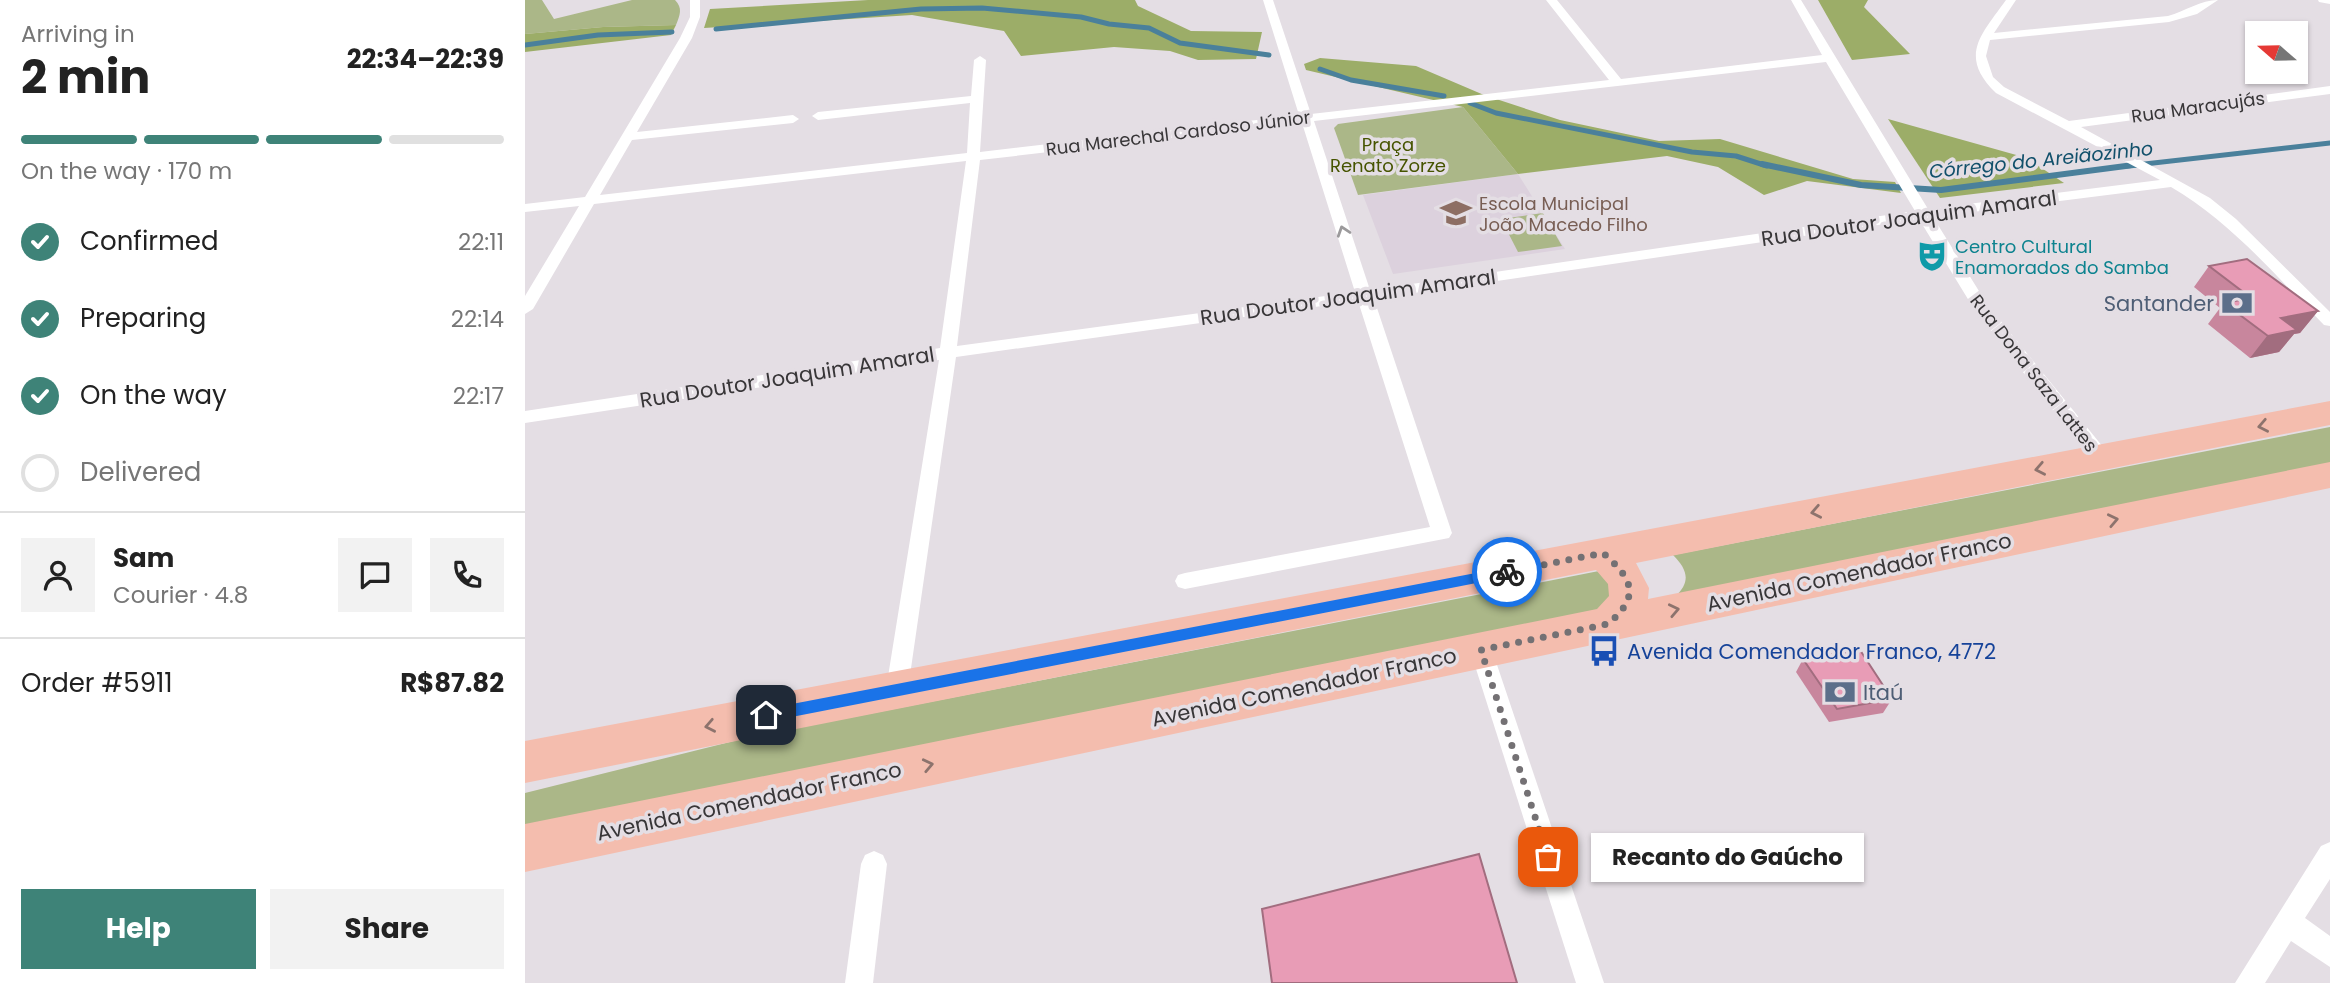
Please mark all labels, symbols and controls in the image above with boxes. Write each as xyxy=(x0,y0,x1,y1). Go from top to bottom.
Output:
text: Arriving in xyxy=(21,18,135,50)
north arrow xyxy=(2245,21,2308,84)
map controls xyxy=(2245,21,2308,84)
text: 22:34–22:39 xyxy=(347,41,504,77)
text: 2 min xyxy=(21,45,150,109)
street label: Rua Maracujás xyxy=(2130,85,2266,129)
street label: Rua Marechal Cardoso Júnior xyxy=(1044,104,1312,162)
park label: Praça Renato Zorze xyxy=(1330,132,1446,178)
water label: Córrego do Areiãozinho xyxy=(1928,135,2154,185)
text: On the way · 170 m xyxy=(21,155,232,187)
street label: Rua Doutor Joaquim Amaral xyxy=(1759,183,2059,253)
place label: Escola Municipal João Macedo Filho xyxy=(1479,191,1648,237)
school or university icon: Escola Municipal João Macedo Filho xyxy=(1439,196,1473,230)
icon: check xyxy=(21,223,59,261)
text: Confirmed xyxy=(80,223,218,259)
one-way arrow xyxy=(1337,225,1351,237)
text: 22:11 xyxy=(458,226,504,258)
place label: Centro Cultural Enamorados do Samba xyxy=(1955,234,2169,280)
theatre icon: Centro Cultural Enamorados do Samba xyxy=(1915,239,1949,273)
street label: Rua Doutor Joaquim Amaral xyxy=(1198,262,1498,332)
bank icon: Santander xyxy=(2220,286,2254,320)
street label: Rua Dona Saza Lattes xyxy=(1965,289,2103,457)
place label: Santander xyxy=(2104,289,2214,318)
icon: check xyxy=(21,300,59,338)
text: Preparing xyxy=(80,300,206,336)
text: 22:14 xyxy=(451,303,504,335)
street label: Rua Doutor Joaquim Amaral xyxy=(637,339,937,415)
icon: check xyxy=(21,377,59,415)
text: On the way xyxy=(80,377,227,413)
text: 22:17 xyxy=(453,380,504,412)
one-way arrow xyxy=(2257,417,2269,432)
text: Delivered xyxy=(80,454,201,490)
one-way arrow xyxy=(2034,460,2046,475)
one-way arrow xyxy=(1810,504,1822,519)
one-way arrow xyxy=(2107,513,2119,528)
street label: Avenida Comendador Franco xyxy=(1704,525,2014,619)
courier xyxy=(1472,537,1542,607)
button: person xyxy=(21,538,95,612)
button: chat xyxy=(338,538,412,612)
button: phone xyxy=(430,538,504,612)
text: Sam xyxy=(113,540,174,576)
icon: bike xyxy=(1488,553,1526,591)
text: Courier · 4.8 xyxy=(113,579,248,611)
one-way arrow xyxy=(1668,604,1680,619)
bus stop icon: Avenida Comendador Franco, 4772 xyxy=(1587,634,1621,668)
place label: Avenida Comendador Franco, 4772 xyxy=(1627,637,1996,666)
street label: Avenida Comendador Franco xyxy=(1149,640,1459,734)
text: Order #5911 xyxy=(21,665,173,701)
text: R$87.82 xyxy=(400,665,504,701)
bank icon: Itaú xyxy=(1823,675,1857,709)
place label: Itaú xyxy=(1863,678,1903,707)
pin xyxy=(736,685,796,745)
icon: home xyxy=(747,696,785,734)
one-way arrow xyxy=(704,718,716,733)
street label: Avenida Comendador Franco xyxy=(594,754,904,848)
one-way arrow xyxy=(922,758,934,773)
pin xyxy=(1518,827,1578,887)
callout: Recanto do Gaúcho xyxy=(1590,832,1863,882)
icon: bag xyxy=(1529,838,1567,876)
text: Recanto do Gaúcho xyxy=(1612,841,1843,873)
button: Help xyxy=(21,889,256,969)
button: Share xyxy=(270,889,504,969)

